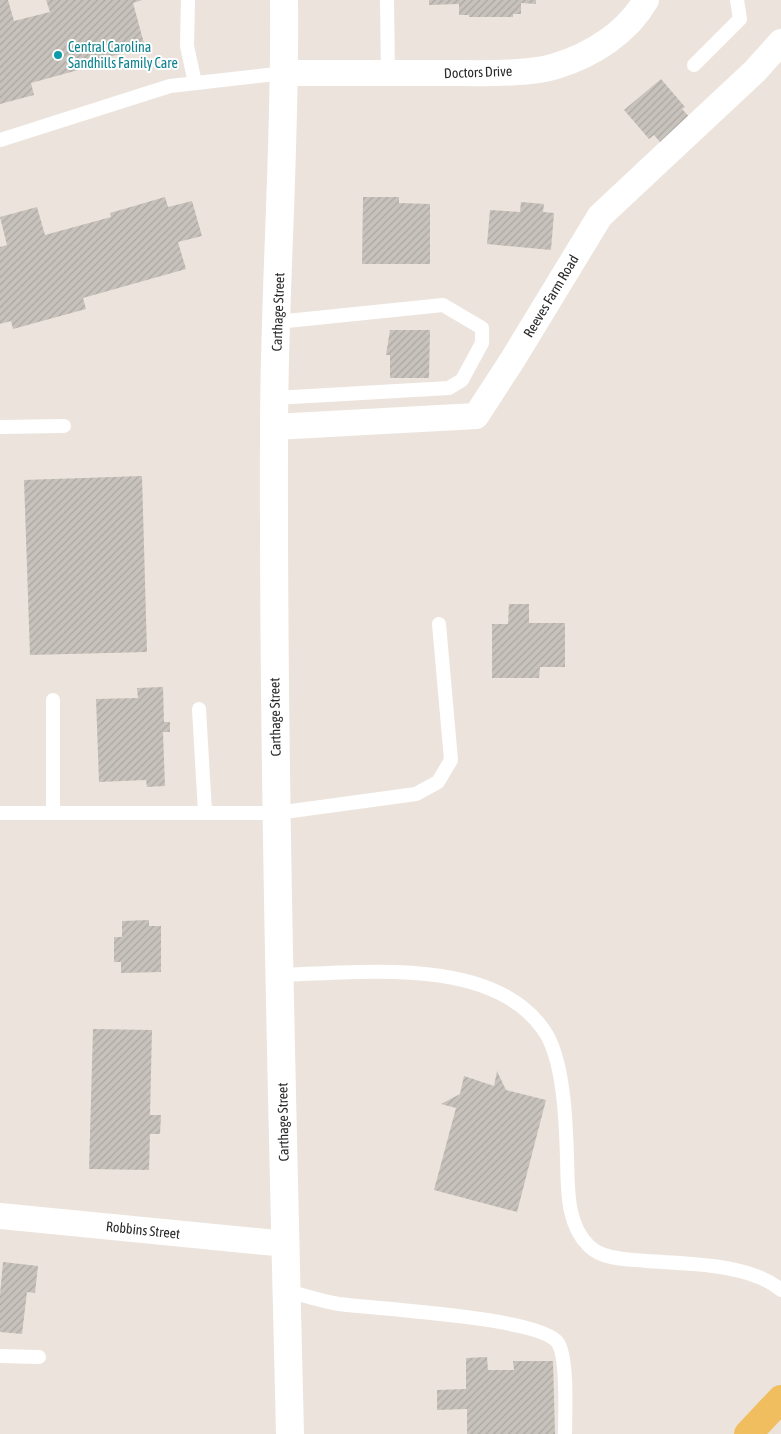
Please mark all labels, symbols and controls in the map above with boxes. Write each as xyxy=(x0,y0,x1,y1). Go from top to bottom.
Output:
place label: Central Carolina Sandhills Family Care xyxy=(68,39,178,71)
marker: Central Carolina Sandhills Family Care xyxy=(52,49,64,61)
street label: Doctors Drive xyxy=(444,63,512,81)
street label: Reeves Farm Road xyxy=(520,252,582,340)
street label: Carthage Street xyxy=(269,272,287,352)
street label: Carthage Street xyxy=(266,677,284,757)
street label: Carthage Street xyxy=(274,1082,292,1162)
street label: Robbins Street xyxy=(105,1218,181,1242)

